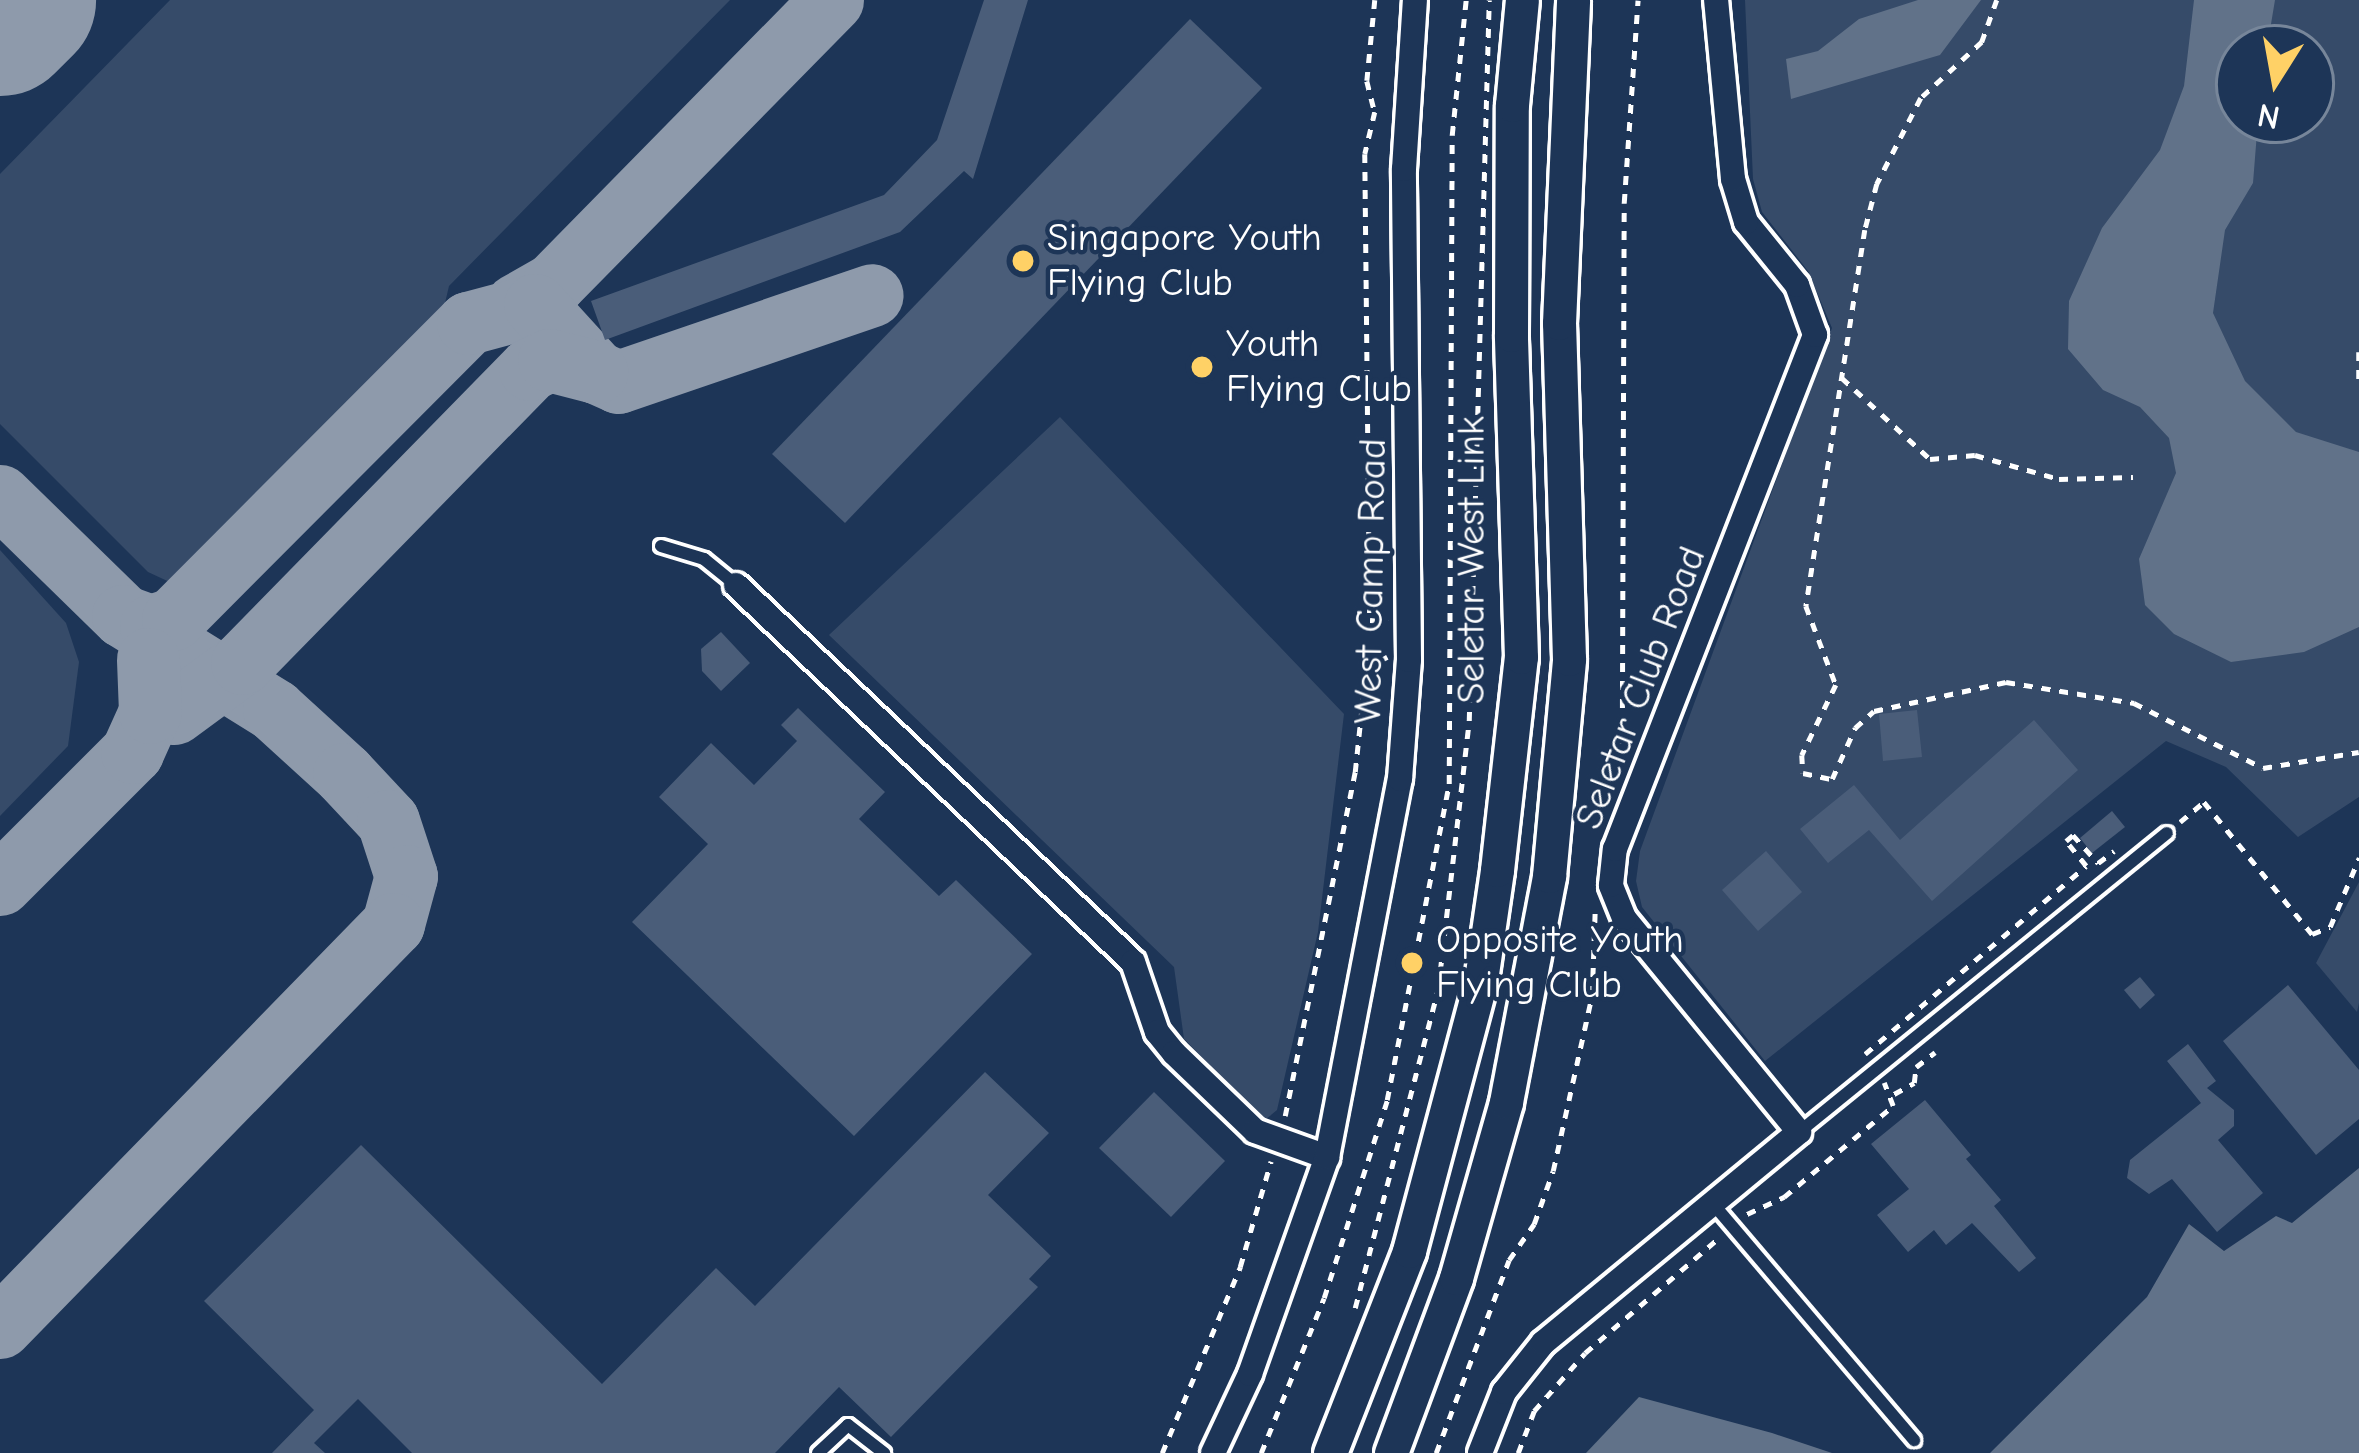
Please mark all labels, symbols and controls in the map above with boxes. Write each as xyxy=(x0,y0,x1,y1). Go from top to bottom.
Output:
north arrow xyxy=(2215,24,2335,144)
text: N xyxy=(2255,96,2283,137)
place label: Singapore Youth Flying Club xyxy=(1047,216,1322,307)
marker: Singapore Youth Flying Club xyxy=(1010,248,1036,274)
place label: Youth Flying Club xyxy=(1226,322,1412,413)
marker: Youth Flying Club xyxy=(1189,354,1215,380)
street label: Seletar West Link xyxy=(1449,416,1495,704)
street label: West Camp Road xyxy=(1345,438,1397,724)
street label: Seletar Club Road xyxy=(1566,540,1716,836)
place label: Opposite Youth Flying Club xyxy=(1436,918,1684,1009)
marker: Opposite Youth Flying Club xyxy=(1399,950,1425,976)

